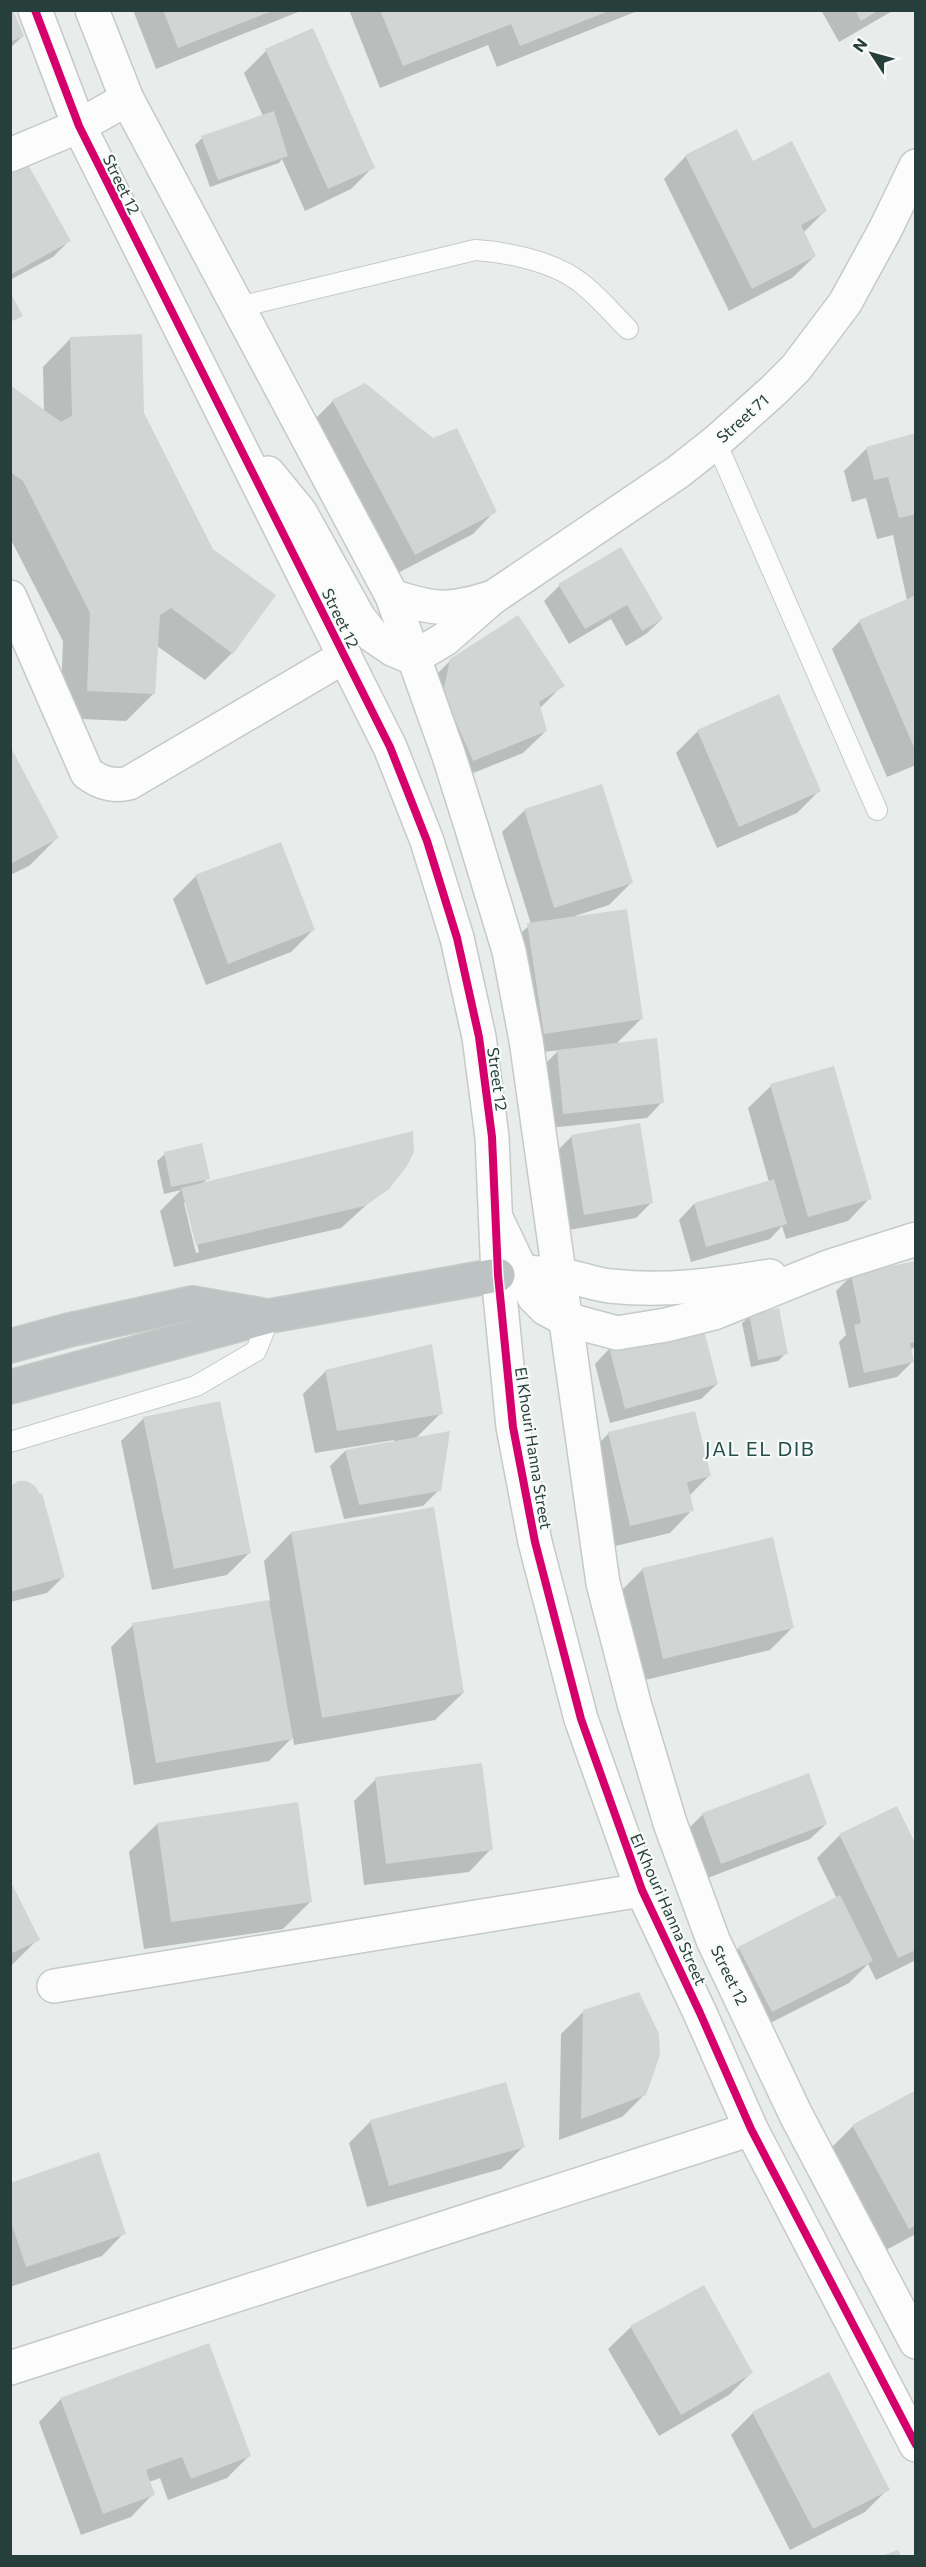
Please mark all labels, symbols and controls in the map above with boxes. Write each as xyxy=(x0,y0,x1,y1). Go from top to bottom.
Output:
north arrow xyxy=(842,24,902,84)
text: N xyxy=(848,34,871,55)
street label: Street 12 xyxy=(99,151,145,217)
street label: Street 71 xyxy=(712,390,772,446)
street label: Street 12 xyxy=(318,585,364,651)
street label: Street 12 xyxy=(484,1046,512,1112)
street label: El Khouri Hanna Street xyxy=(512,1366,556,1531)
district label: JAL EL DIB xyxy=(705,1436,815,1460)
street label: El Khouri Hanna Street xyxy=(627,1830,711,1988)
street label: Street 12 xyxy=(707,1942,753,2008)

